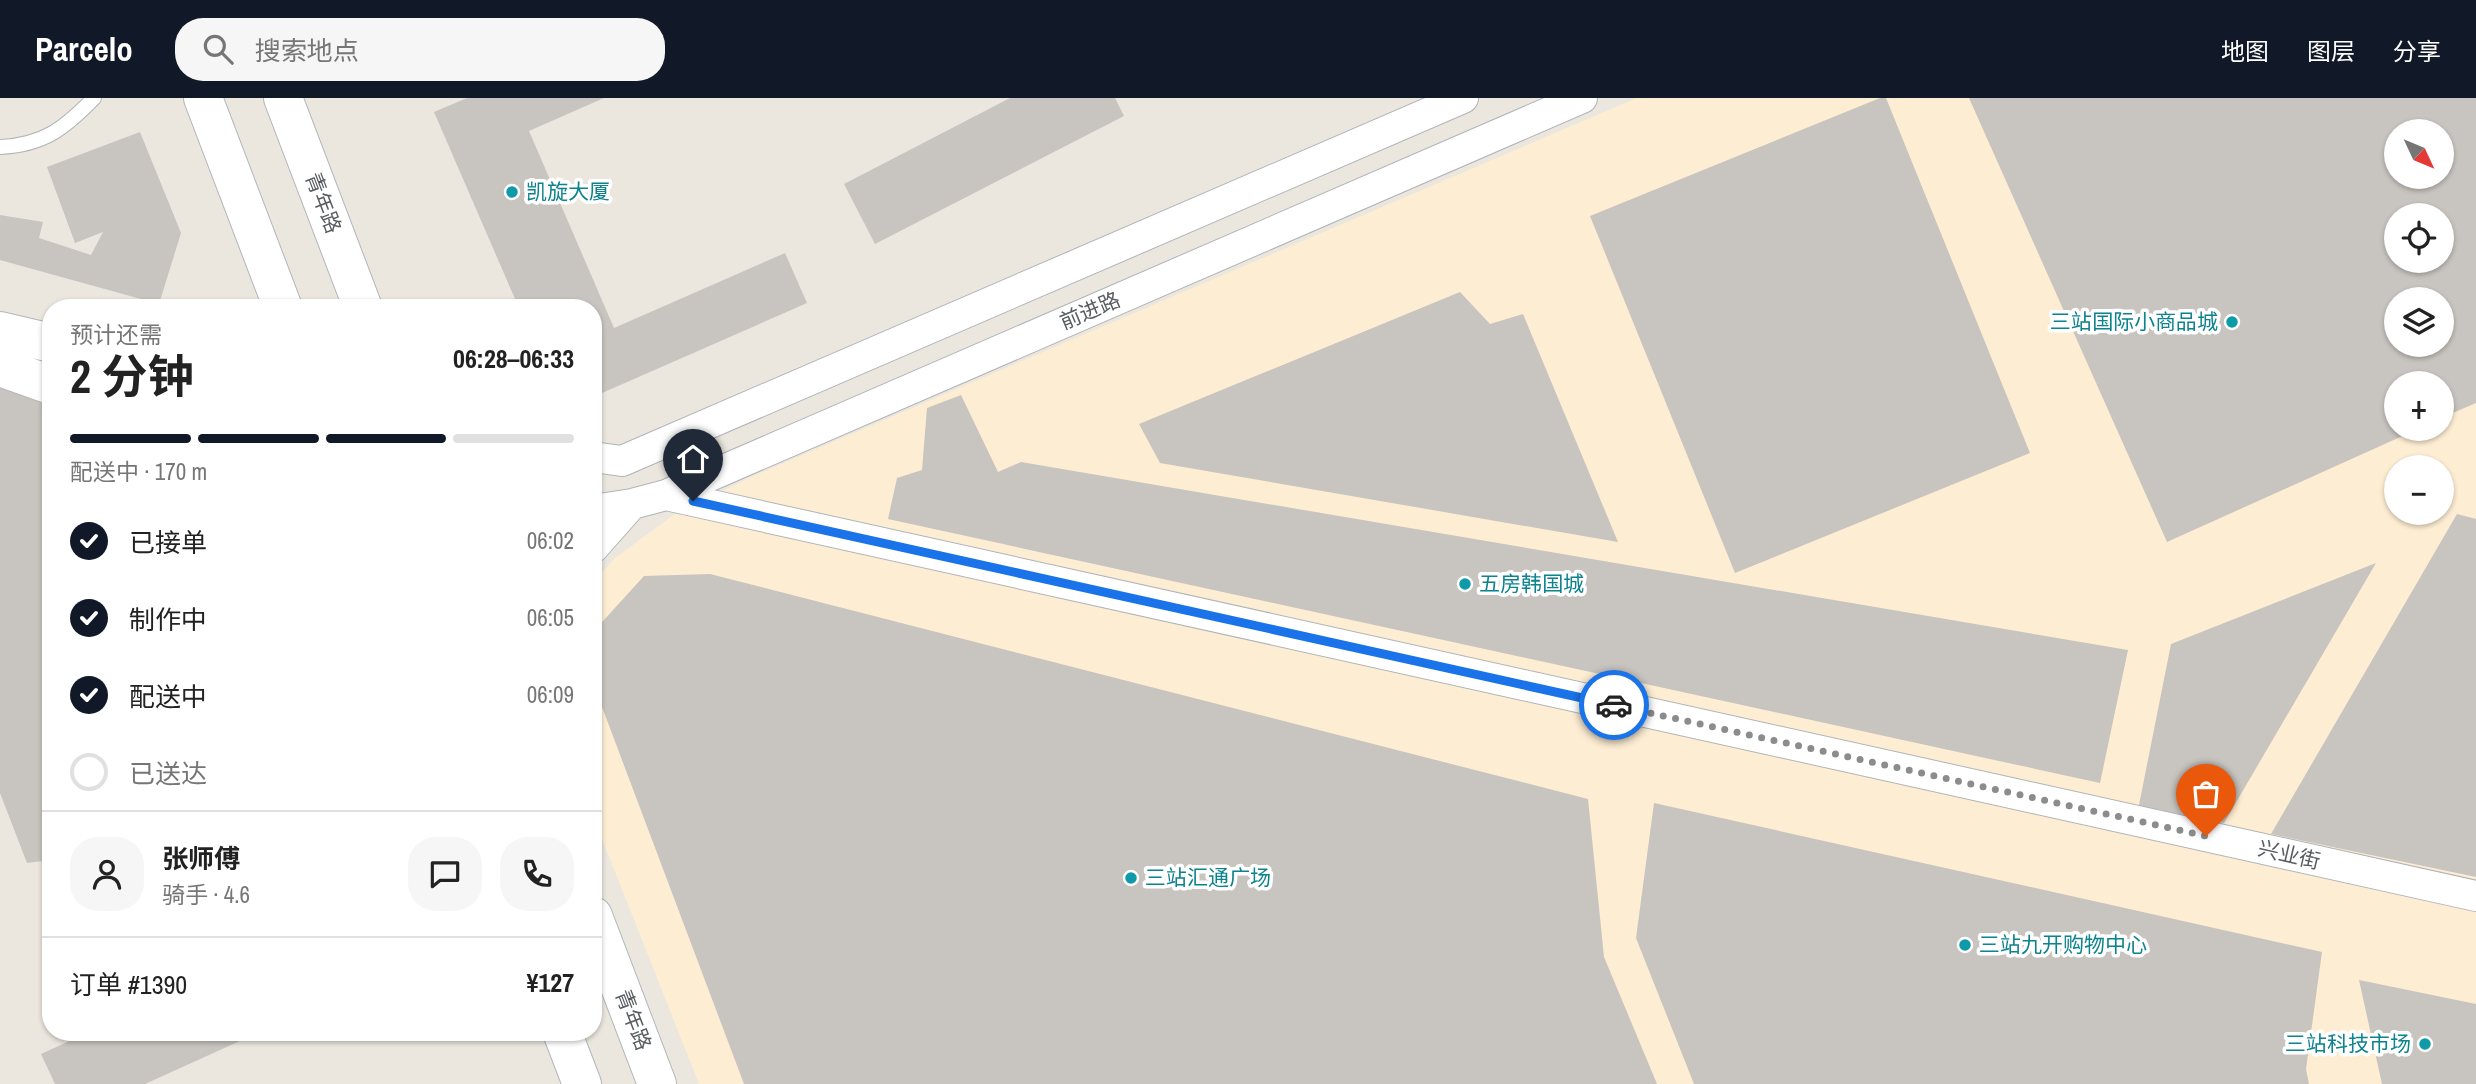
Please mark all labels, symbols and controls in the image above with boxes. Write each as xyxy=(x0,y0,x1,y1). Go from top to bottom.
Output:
search box xyxy=(175,18,665,81)
text: Parcelo xyxy=(35,27,133,71)
icon: search xyxy=(199,30,237,68)
text: 搜索地点 xyxy=(255,33,359,68)
text: 地图 xyxy=(2221,35,2269,67)
text: 图层 xyxy=(2307,35,2355,67)
text: 分享 xyxy=(2393,35,2441,67)
north arrow xyxy=(2384,119,2454,189)
map controls xyxy=(2384,119,2454,525)
street label: 青年路 xyxy=(299,168,348,237)
place label: 凯旋大厦 xyxy=(526,177,610,206)
marker: 凯旋大厦 xyxy=(504,184,520,200)
button: locate xyxy=(2384,203,2454,273)
street label: 前进路 xyxy=(1055,285,1124,336)
button: layers xyxy=(2384,287,2454,357)
place label: 三站国际小商品城 xyxy=(2050,307,2218,336)
marker: 三站国际小商品城 xyxy=(2224,314,2240,330)
text: 预计还需 xyxy=(70,319,162,350)
text: 06:28–06:33 xyxy=(453,341,574,376)
text: 2 分钟 xyxy=(70,345,193,407)
button: + xyxy=(2384,371,2454,441)
pin xyxy=(663,429,723,501)
icon: home xyxy=(674,440,712,478)
button: − xyxy=(2384,455,2454,525)
text: 配送中 · 170 m xyxy=(70,456,207,487)
icon: check xyxy=(70,522,108,560)
text: 已接单 xyxy=(129,525,207,560)
text: 06:02 xyxy=(527,525,574,556)
place label: 五房韩国城 xyxy=(1479,569,1584,598)
marker: 五房韩国城 xyxy=(1457,576,1473,592)
icon: check xyxy=(70,599,108,637)
text: 制作中 xyxy=(129,602,207,637)
text: 06:05 xyxy=(527,602,574,633)
courier xyxy=(1579,670,1649,740)
icon: check xyxy=(70,676,108,714)
text: 配送中 xyxy=(129,679,207,714)
text: 06:09 xyxy=(527,679,574,710)
icon: car xyxy=(1595,686,1633,724)
text: 已送达 xyxy=(129,756,207,791)
pin xyxy=(2176,764,2236,836)
icon: bag xyxy=(2187,775,2225,813)
street label: 兴业街 xyxy=(2255,833,2323,876)
button: person xyxy=(70,837,144,911)
button: chat xyxy=(408,837,482,911)
button: phone xyxy=(500,837,574,911)
text: 张师傅 xyxy=(162,841,240,876)
place label: 三站汇通广场 xyxy=(1145,863,1271,892)
marker: 三站汇通广场 xyxy=(1123,870,1139,886)
text: 骑手 · 4.6 xyxy=(162,879,250,910)
place label: 三站九开购物中心 xyxy=(1979,930,2147,959)
marker: 三站九开购物中心 xyxy=(1957,937,1973,953)
text: ¥127 xyxy=(527,965,574,1000)
text: 订单 #1390 xyxy=(70,967,187,1002)
street label: 青年路 xyxy=(609,985,658,1054)
place label: 三站科技市场 xyxy=(2285,1029,2411,1058)
marker: 三站科技市场 xyxy=(2417,1036,2433,1052)

